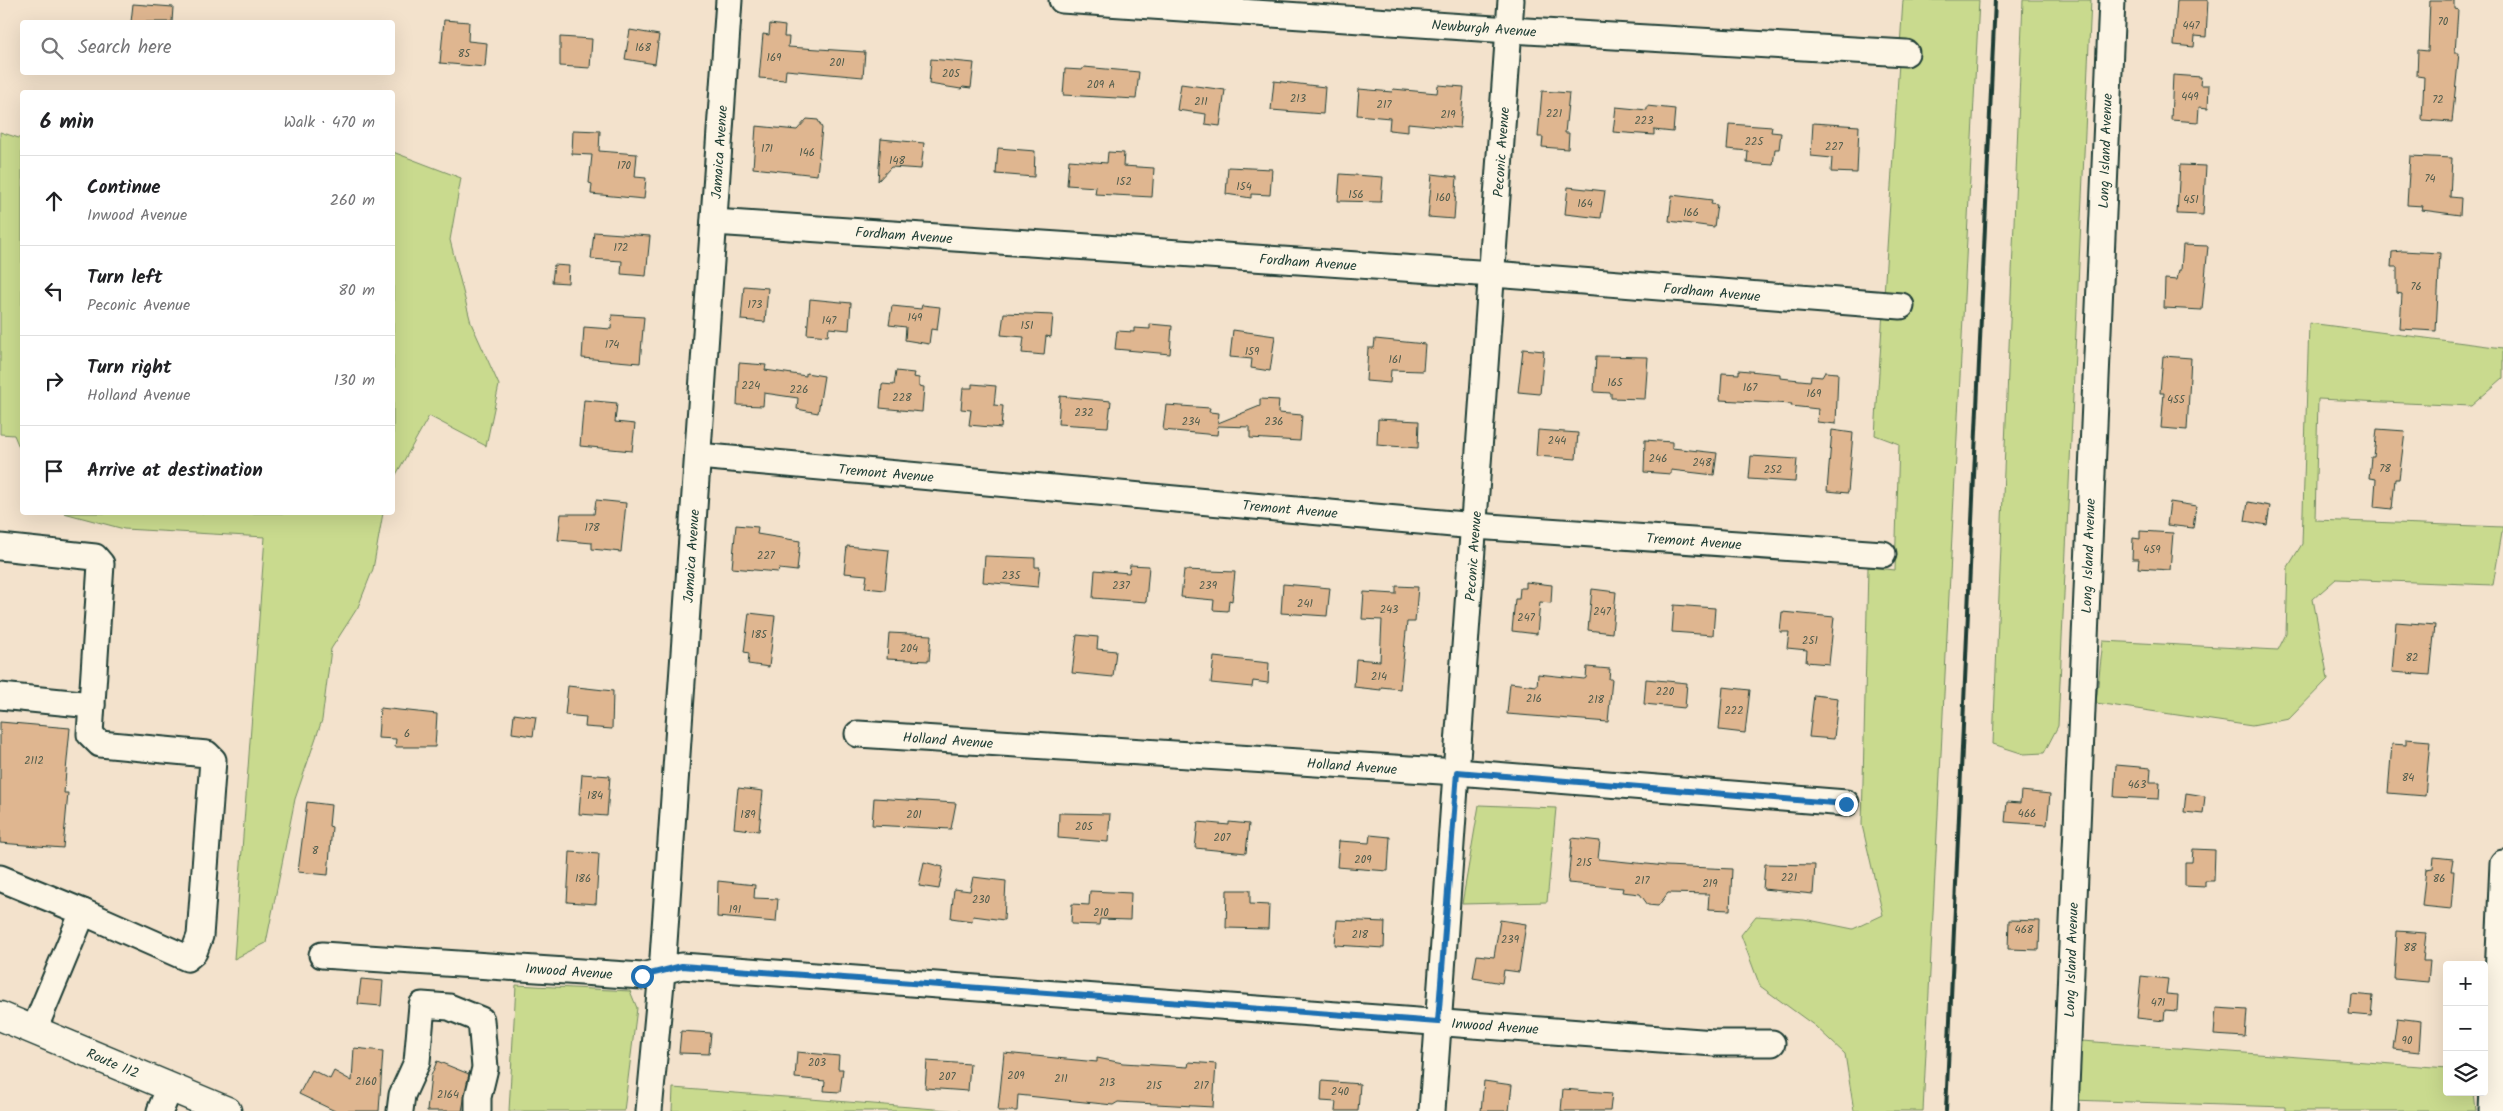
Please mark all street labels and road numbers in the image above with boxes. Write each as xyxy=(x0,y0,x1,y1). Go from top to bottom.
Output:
street label: Newburgh Avenue xyxy=(1431,14,1538,44)
street label: Long Island Avenue xyxy=(2093,92,2119,209)
street label: Jamaica Avenue xyxy=(706,104,734,200)
street label: Peconic Avenue xyxy=(1488,106,1516,198)
street label: Fordham Avenue xyxy=(855,222,954,250)
street label: Fordham Avenue xyxy=(1259,249,1358,277)
street label: Fordham Avenue xyxy=(1662,278,1762,308)
street label: Tremont Avenue xyxy=(837,459,935,489)
street label: Tremont Avenue xyxy=(1241,495,1339,525)
street label: Long Island Avenue xyxy=(2076,497,2102,614)
street label: Jamaica Avenue xyxy=(678,508,706,604)
street label: Peconic Avenue xyxy=(1460,510,1488,602)
street label: Tremont Avenue xyxy=(1645,528,1743,556)
street label: Holland Avenue xyxy=(902,727,994,755)
street label: Holland Avenue xyxy=(1306,753,1398,781)
street label: Long Island Avenue xyxy=(2059,901,2085,1018)
street label: Inwood Avenue xyxy=(524,958,614,986)
street label: Inwood Avenue xyxy=(1450,1013,1540,1041)
street label: Route 112 xyxy=(83,1043,142,1085)

